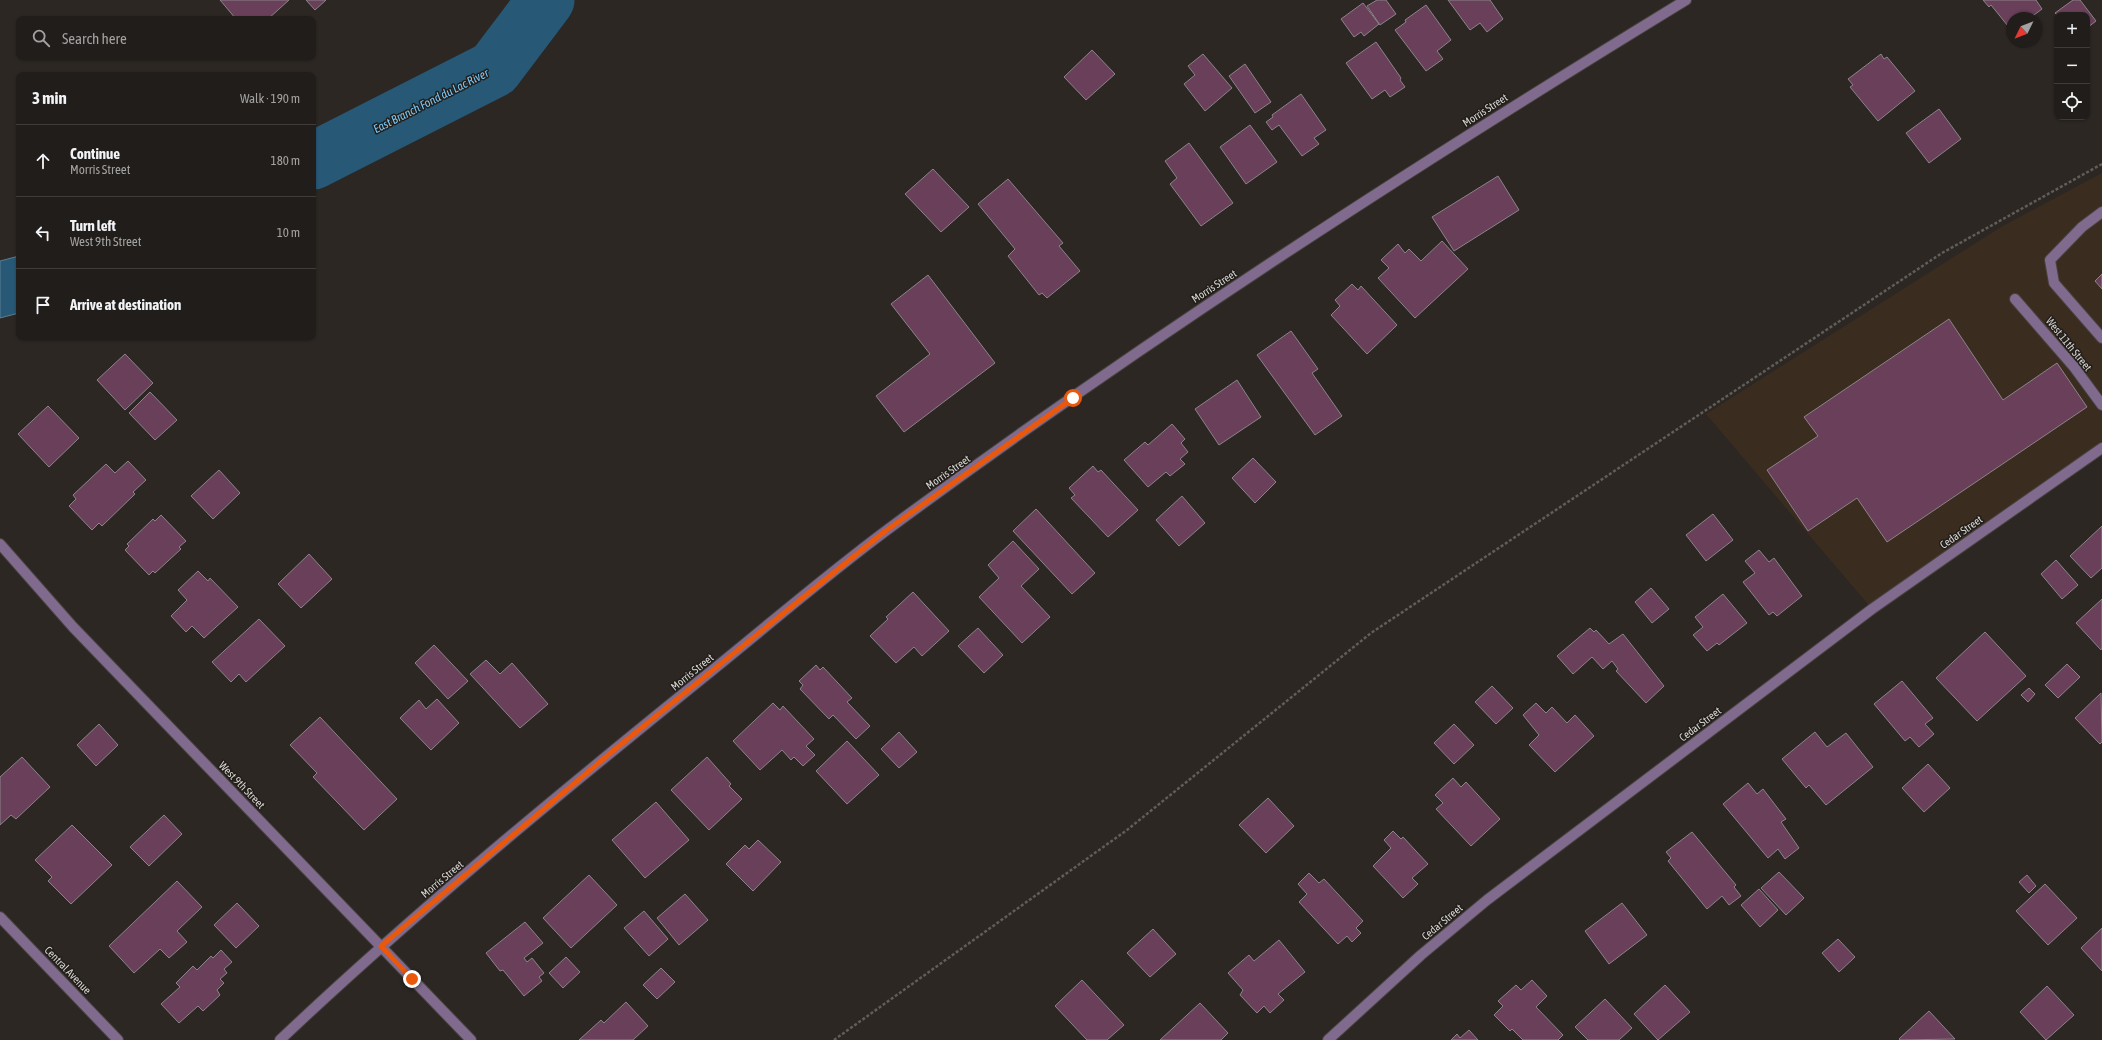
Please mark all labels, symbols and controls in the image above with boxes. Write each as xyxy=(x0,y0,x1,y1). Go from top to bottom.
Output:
north arrow xyxy=(2006,12,2042,48)
map controls xyxy=(2054,12,2090,120)
button: + xyxy=(2054,12,2090,48)
search box xyxy=(16,16,316,60)
icon: search xyxy=(30,27,52,49)
text: Search here xyxy=(62,30,127,47)
button: − xyxy=(2054,48,2090,84)
water label: East Branch Fond du Lac River xyxy=(371,66,491,136)
button: locate xyxy=(2054,84,2090,120)
text: 3 min xyxy=(32,88,67,108)
text: Walk · 190 m xyxy=(240,91,300,106)
street label: Morris Street xyxy=(1460,91,1510,129)
text: Continue xyxy=(70,145,120,162)
icon: ahead xyxy=(32,150,54,172)
text: 180 m xyxy=(271,153,300,168)
text: Morris Street xyxy=(70,162,130,177)
text: Turn left xyxy=(70,217,116,234)
icon: left xyxy=(32,222,54,244)
text: 10 m xyxy=(277,225,300,240)
text: West 9th Street xyxy=(70,234,142,249)
street label: Morris Street xyxy=(1189,267,1239,305)
icon: arrive xyxy=(32,294,54,316)
text: Arrive at destination xyxy=(70,296,181,313)
street label: West 11th Street xyxy=(2044,315,2094,373)
route start xyxy=(1064,389,1082,407)
street label: Morris Street xyxy=(924,452,972,492)
street label: Cedar Street xyxy=(1937,513,1985,551)
street label: Morris Street xyxy=(668,651,716,693)
street label: Cedar Street xyxy=(1677,704,1723,744)
street label: West 9th Street xyxy=(217,759,267,811)
street label: Morris Street xyxy=(419,858,465,900)
street label: Cedar Street xyxy=(1419,902,1465,942)
street label: Central Avenue xyxy=(42,944,94,996)
route end xyxy=(403,970,421,988)

